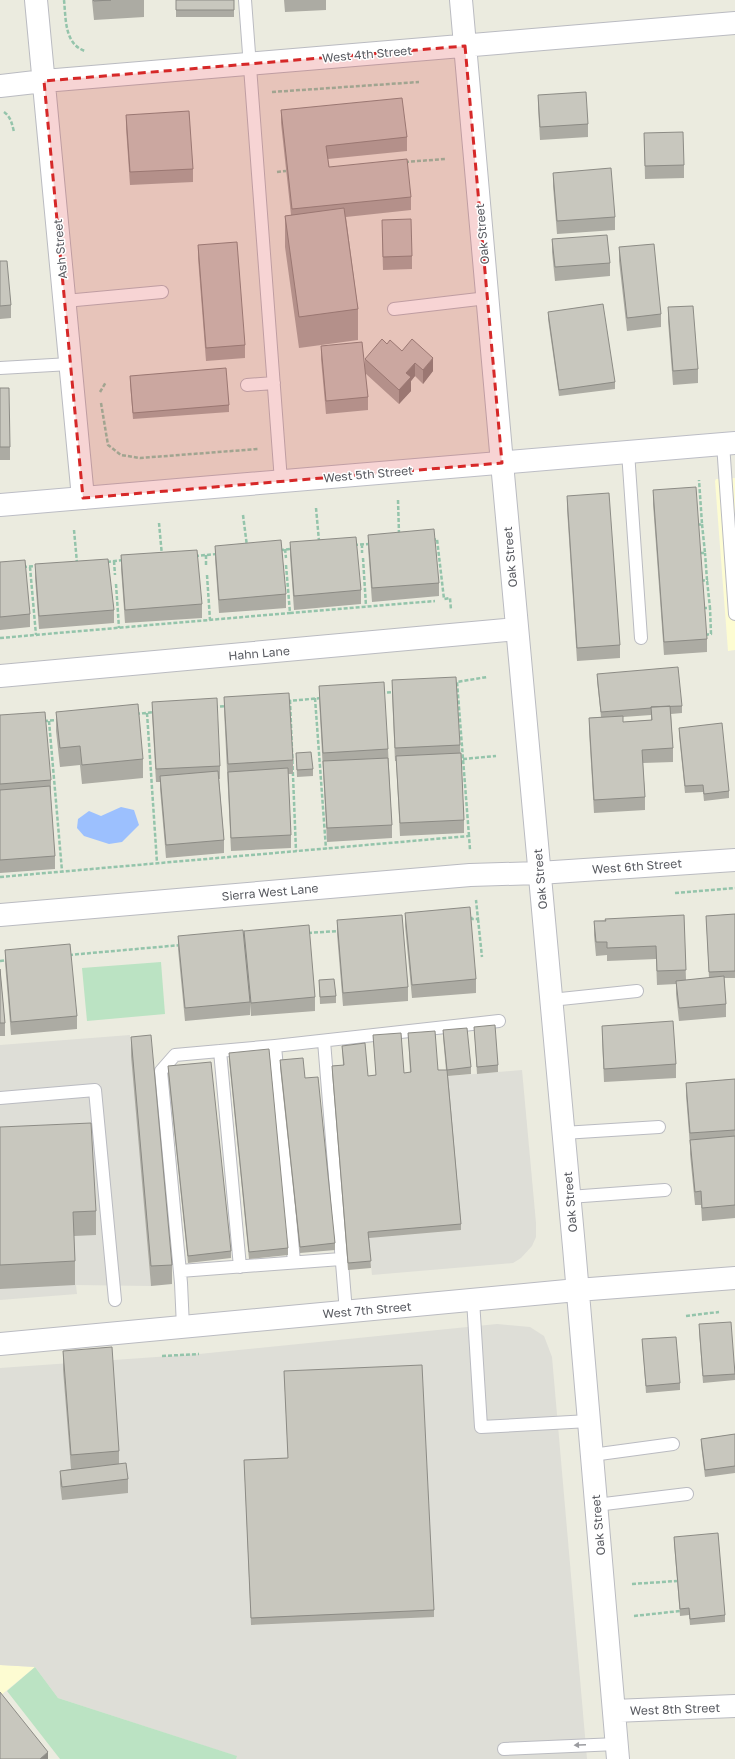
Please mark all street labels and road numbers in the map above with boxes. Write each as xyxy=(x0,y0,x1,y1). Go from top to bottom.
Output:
street label: West 4th Street xyxy=(321,43,413,65)
street label: Oak Street xyxy=(472,203,492,265)
street label: Ash Street xyxy=(50,218,70,280)
street label: West 5th Street xyxy=(323,463,414,485)
street label: Oak Street xyxy=(500,526,520,588)
street label: Hahn Lane xyxy=(228,643,290,663)
street label: Oak Street xyxy=(530,848,550,910)
street label: West 6th Street xyxy=(592,855,683,877)
street label: Sierra West Lane xyxy=(221,880,319,904)
street label: Oak Street xyxy=(560,1171,580,1233)
street label: West 7th Street xyxy=(322,1299,412,1321)
street label: Oak Street xyxy=(588,1494,608,1556)
street label: West 8th Street xyxy=(630,1700,721,1718)

